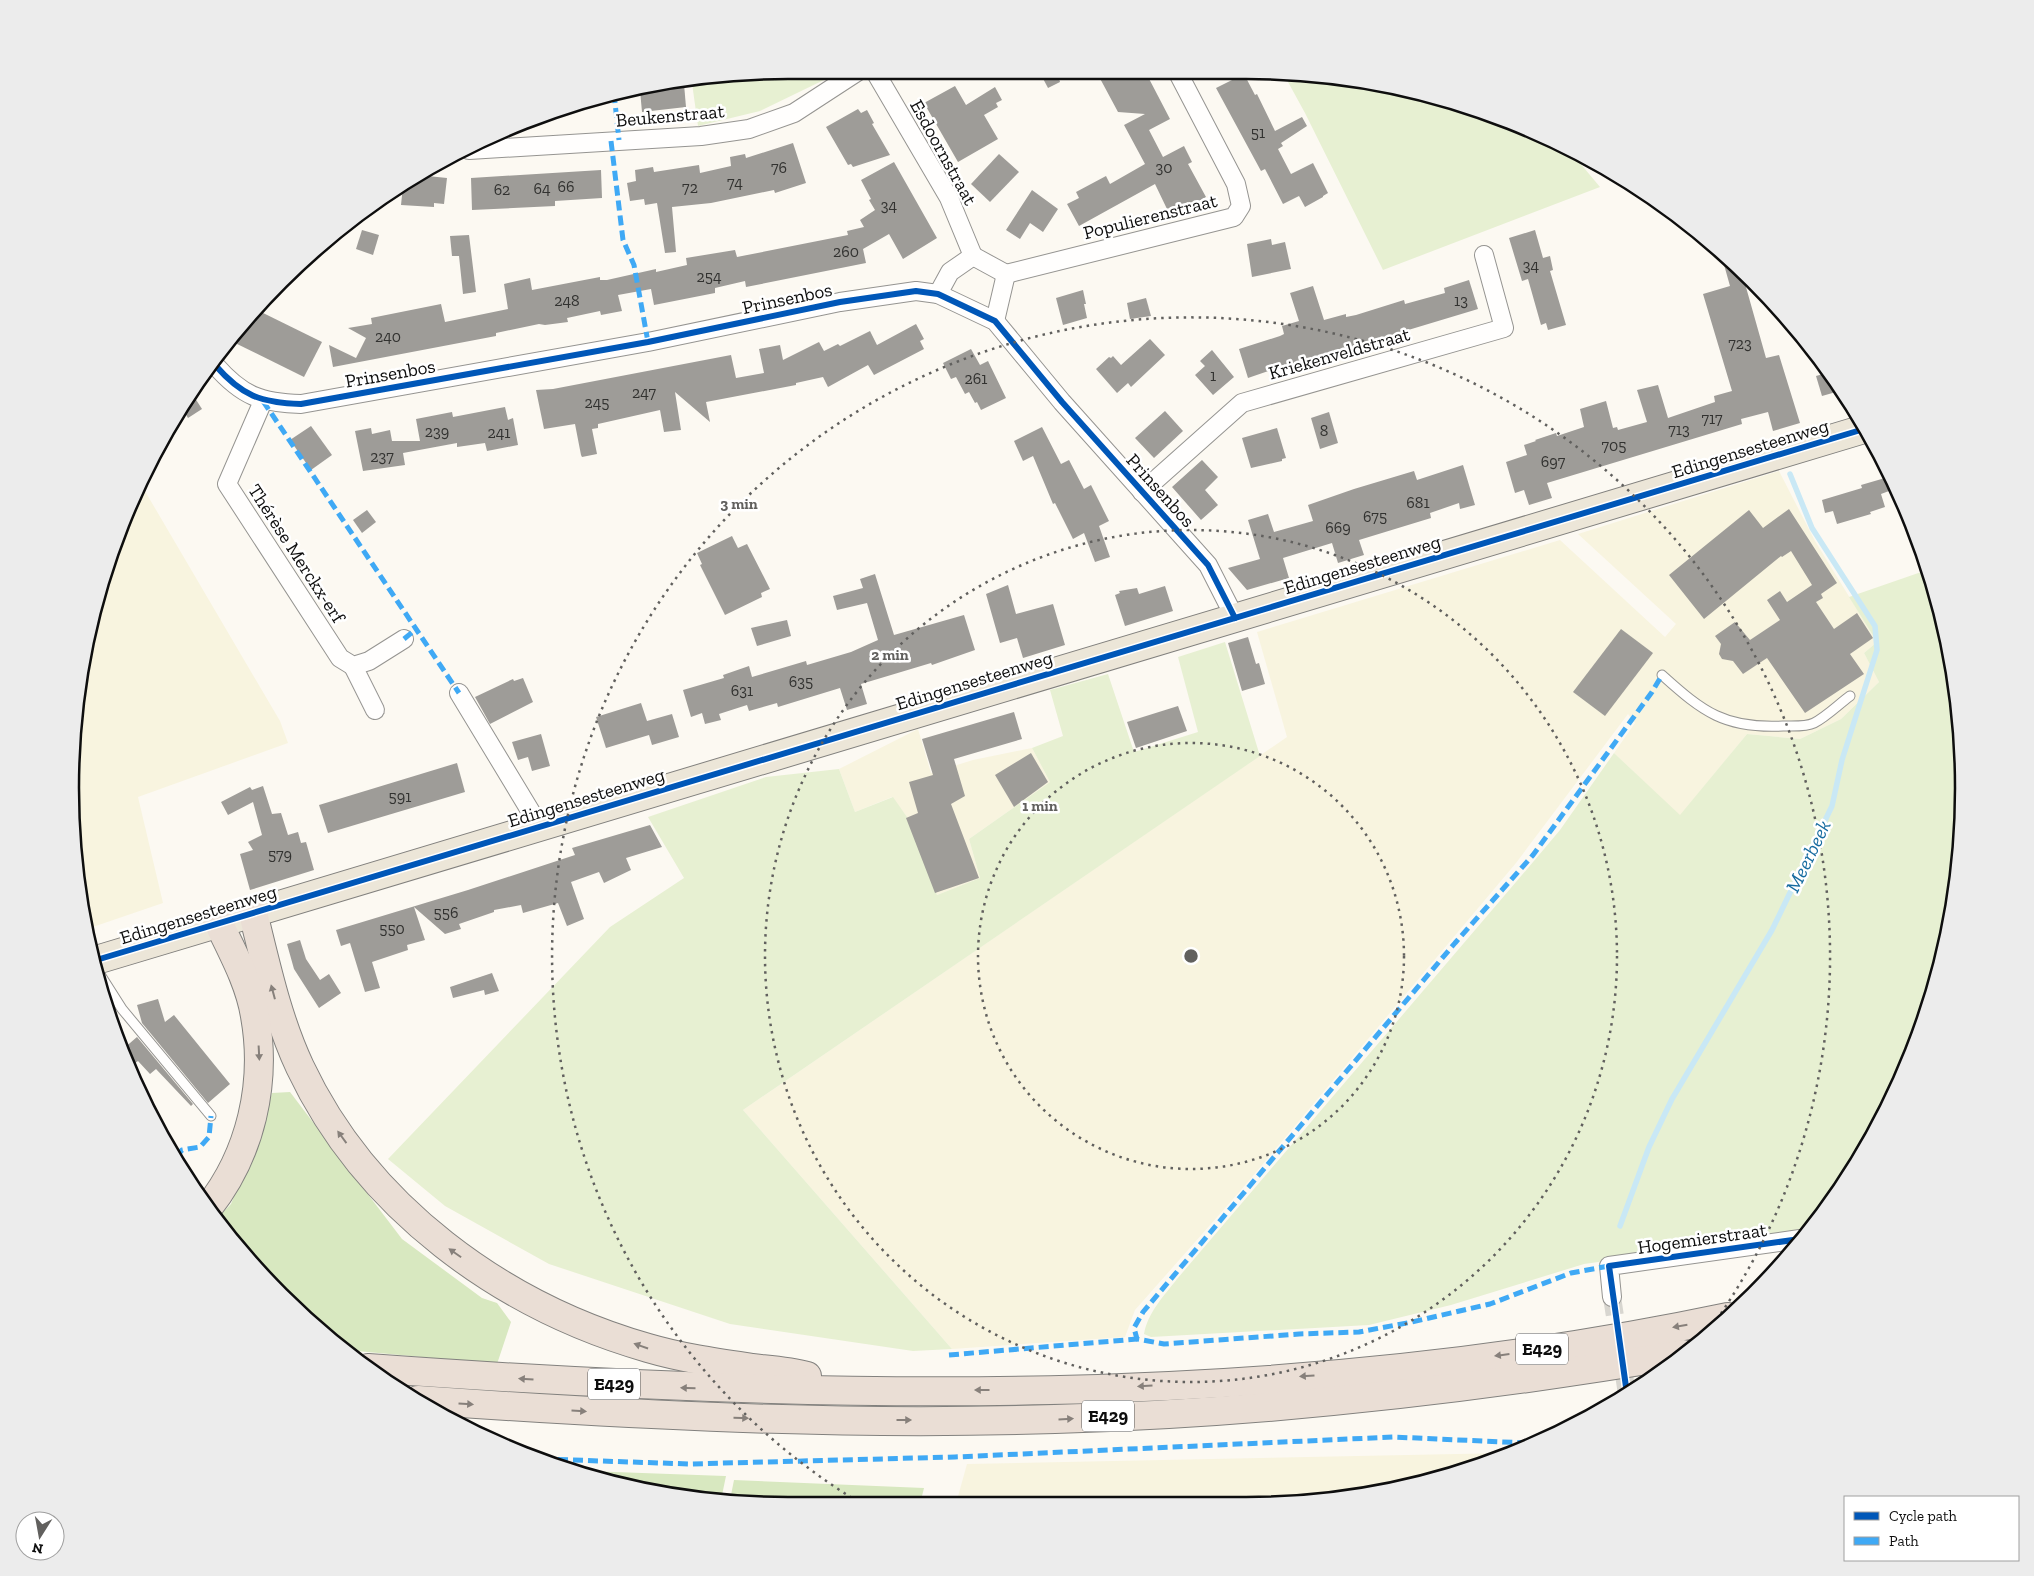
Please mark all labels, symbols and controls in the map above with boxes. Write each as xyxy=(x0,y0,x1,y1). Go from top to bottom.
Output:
street label: Esdoornstraat xyxy=(905,95,982,209)
street label: Beukenstraat xyxy=(615,99,725,132)
house number: 51 xyxy=(1251,123,1265,142)
house number: 76 xyxy=(771,158,787,177)
house number: 30 xyxy=(1155,158,1173,177)
house number: 74 xyxy=(727,173,743,192)
house number: 66 xyxy=(558,177,575,196)
house number: 72 xyxy=(682,178,698,197)
house number: 64 xyxy=(533,179,551,198)
house number: 62 xyxy=(494,180,510,199)
street label: Populierenstraat xyxy=(1081,189,1219,244)
house number: 34 xyxy=(881,196,898,215)
house number: 260 xyxy=(833,242,859,261)
house number: 34 xyxy=(1523,256,1540,275)
house number: 254 xyxy=(696,267,722,286)
street label: Prinsenbos xyxy=(740,278,834,319)
house number: 248 xyxy=(554,291,580,310)
house number: 13 xyxy=(1454,291,1468,310)
street label: Kriekenveldstraat xyxy=(1266,322,1412,385)
house number: 240 xyxy=(375,327,401,346)
house number: 723 xyxy=(1728,334,1752,353)
street label: Prinsenbos xyxy=(343,354,437,393)
house number: 1 xyxy=(1210,366,1216,385)
house number: 261 xyxy=(965,369,987,388)
house number: 247 xyxy=(632,383,657,402)
house number: 245 xyxy=(584,393,610,412)
house number: 717 xyxy=(1702,409,1723,428)
street label: Edingensesteenweg xyxy=(1669,414,1832,483)
house number: 713 xyxy=(1668,420,1690,439)
house number: 8 xyxy=(1320,421,1328,440)
house number: 239 xyxy=(425,422,449,441)
house number: 241 xyxy=(487,423,511,442)
house number: 705 xyxy=(1602,436,1626,455)
house number: 237 xyxy=(370,447,394,466)
street label: Prinsenbos xyxy=(1121,449,1200,532)
house number: 697 xyxy=(1541,452,1566,471)
street label: Thérèse Merckx-erf xyxy=(243,480,351,628)
house number: 681 xyxy=(1406,493,1430,512)
text: 3 min xyxy=(720,495,758,513)
house number: 675 xyxy=(1363,507,1387,526)
house number: 669 xyxy=(1325,518,1351,537)
street label: Edingensesteenweg xyxy=(1281,530,1444,599)
text: 2 min xyxy=(871,646,909,664)
street label: Edingensesteenweg xyxy=(893,646,1056,715)
house number: 635 xyxy=(789,672,813,691)
house number: 631 xyxy=(731,681,753,700)
street label: Edingensesteenweg xyxy=(505,763,668,832)
house number: 591 xyxy=(389,787,411,806)
text: 1 min xyxy=(1022,797,1058,815)
water label: Meerbeek xyxy=(1780,816,1836,896)
house number: 579 xyxy=(268,845,292,864)
street label: Edingensesteenweg xyxy=(117,880,280,949)
house number: 556 xyxy=(434,903,458,922)
house number: 550 xyxy=(379,919,405,938)
centre of rings xyxy=(1182,947,1200,965)
one-way arrow xyxy=(269,984,277,999)
one-way arrow xyxy=(255,1045,263,1061)
one-way arrow xyxy=(337,1130,347,1144)
street label: Hogemierstraat xyxy=(1636,1218,1768,1259)
one-way arrow xyxy=(449,1248,462,1258)
one-way arrow xyxy=(1671,1323,1687,1331)
road number: E429 xyxy=(1516,1334,1568,1365)
one-way arrow xyxy=(633,1342,648,1350)
one-way arrow xyxy=(1494,1351,1510,1359)
road number: E429 xyxy=(588,1368,640,1400)
one-way arrow xyxy=(1299,1373,1315,1381)
one-way arrow xyxy=(518,1375,534,1383)
one-way arrow xyxy=(1136,1382,1152,1390)
one-way arrow xyxy=(680,1383,696,1391)
one-way arrow xyxy=(974,1386,990,1394)
one-way arrow xyxy=(459,1400,475,1408)
road number: E429 xyxy=(1082,1400,1134,1432)
one-way arrow xyxy=(571,1408,587,1416)
one-way arrow xyxy=(733,1414,749,1422)
one-way arrow xyxy=(1058,1414,1074,1422)
one-way arrow xyxy=(896,1416,912,1424)
legend xyxy=(1844,1496,2019,1561)
text: Cycle path xyxy=(1889,1507,1958,1525)
north arrow xyxy=(15,1511,65,1561)
text: Path xyxy=(1889,1532,1919,1550)
text: N xyxy=(30,1539,44,1558)

